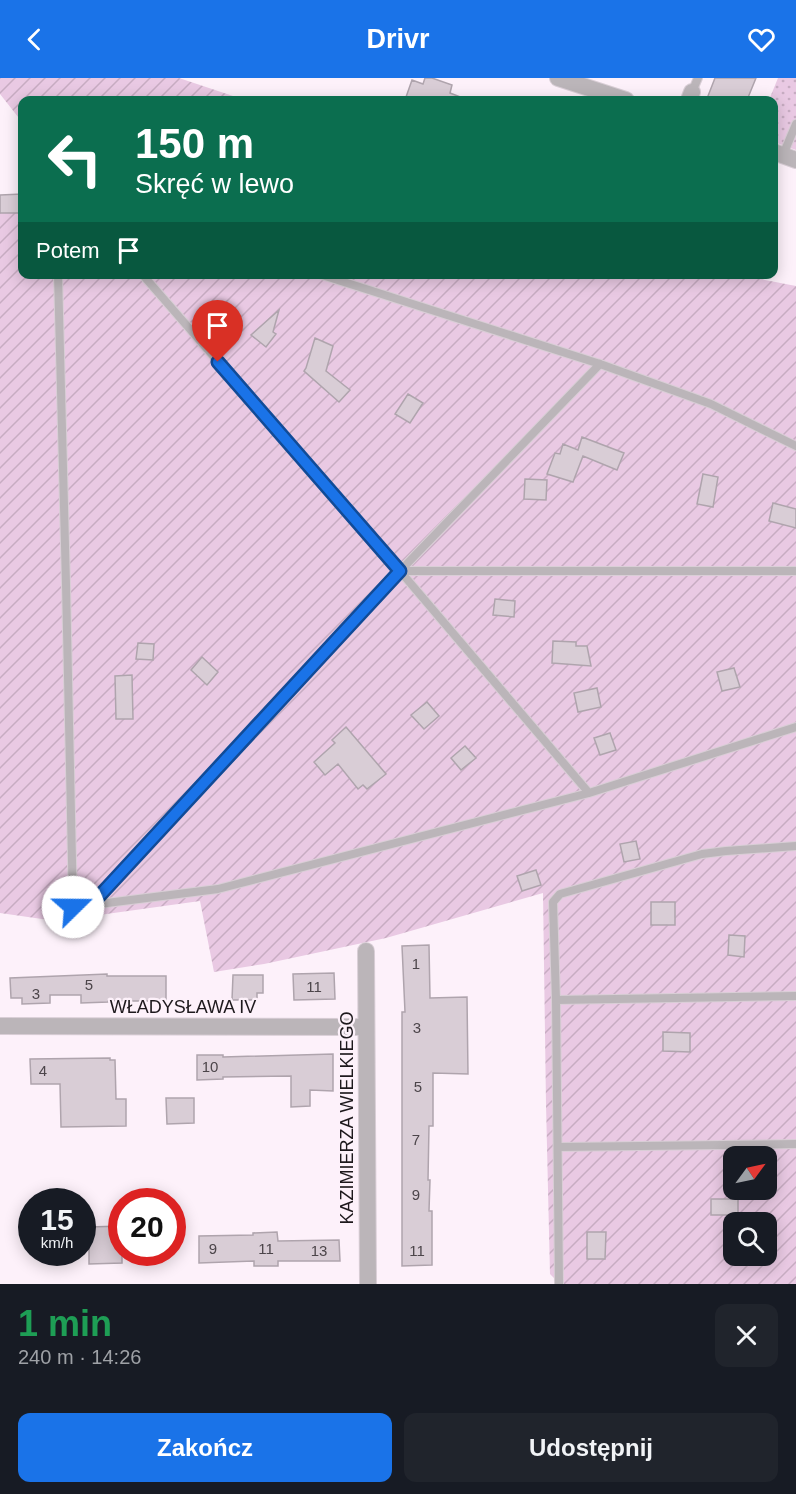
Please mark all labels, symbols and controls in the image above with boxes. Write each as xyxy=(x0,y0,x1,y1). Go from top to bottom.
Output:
icon: back xyxy=(18,23,51,56)
icon: heart xyxy=(745,23,778,56)
text: Drivr xyxy=(366,24,430,54)
icon: left xyxy=(36,120,114,198)
text: 150 m xyxy=(135,120,254,167)
text: Skręć w lewo xyxy=(135,169,294,199)
icon: arrive xyxy=(112,234,145,267)
text: Potem xyxy=(36,238,100,263)
pin xyxy=(192,300,243,362)
icon: arrive xyxy=(201,309,234,342)
position arrow xyxy=(41,875,105,939)
house number: 1 xyxy=(412,955,420,972)
house number: 5 xyxy=(85,976,93,993)
house number: 11 xyxy=(306,978,322,995)
house number: 3 xyxy=(32,985,40,1002)
street label: WŁADYSŁAWA IV xyxy=(110,997,256,1017)
street label: KAZIMIERZA WIELKIEGO xyxy=(337,1011,357,1225)
house number: 3 xyxy=(413,1019,421,1036)
house number: 10 xyxy=(202,1058,218,1075)
house number: 4 xyxy=(39,1062,47,1079)
house number: 5 xyxy=(414,1078,422,1095)
house number: 7 xyxy=(412,1131,420,1148)
north arrow xyxy=(723,1146,777,1200)
map controls xyxy=(723,1146,777,1266)
house number: 9 xyxy=(412,1186,420,1203)
speed limit sign: 20 xyxy=(108,1188,186,1266)
text: 15 xyxy=(40,1203,74,1236)
button: search xyxy=(723,1212,777,1266)
text: km/h xyxy=(41,1234,73,1251)
house number: 9 xyxy=(209,1240,217,1257)
house number: 11 xyxy=(258,1240,274,1257)
house number: 13 xyxy=(311,1242,327,1259)
house number: 11 xyxy=(409,1242,425,1259)
text: 1 min xyxy=(18,1303,112,1344)
button: close xyxy=(715,1304,778,1367)
text: 240 m · 14:26 xyxy=(18,1346,141,1368)
button: Zakończ xyxy=(18,1413,392,1482)
button: Udostępnij xyxy=(404,1413,778,1482)

